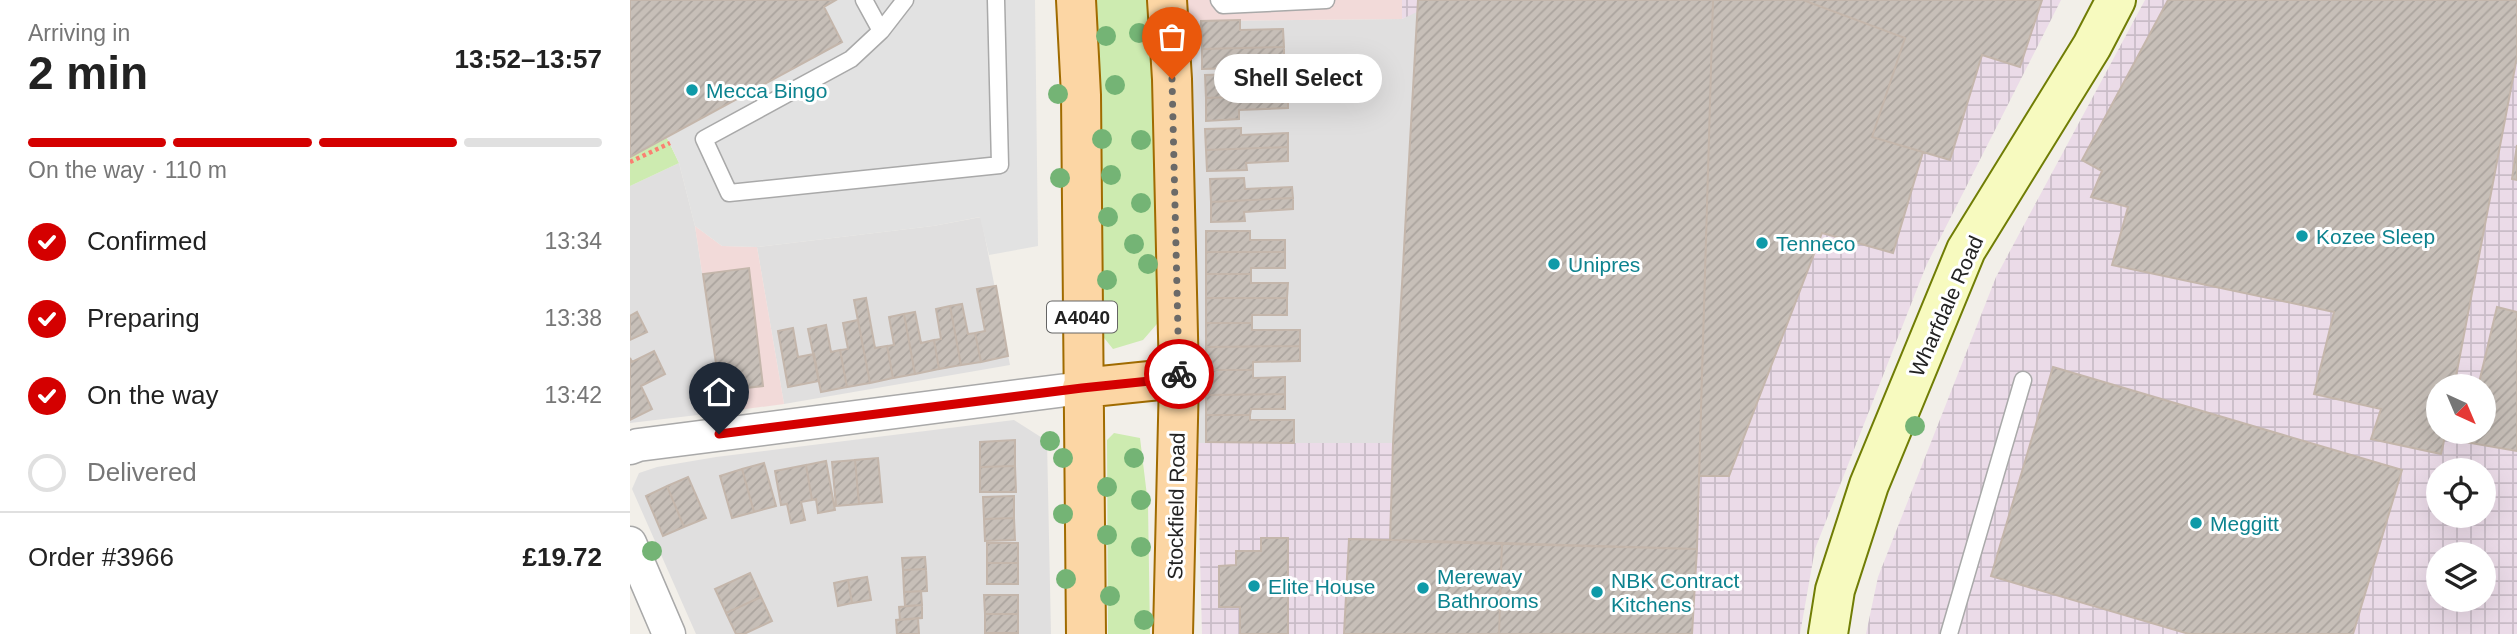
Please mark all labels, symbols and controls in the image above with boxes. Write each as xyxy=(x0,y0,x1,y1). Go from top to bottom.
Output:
pin xyxy=(1142,7,1202,79)
icon: bag xyxy=(1153,18,1191,56)
text: Arriving in xyxy=(28,20,130,46)
text: 13:52–13:57 xyxy=(455,44,602,74)
text: 2 min xyxy=(28,47,148,99)
callout: Shell Select xyxy=(1214,55,1382,104)
text: Shell Select xyxy=(1233,65,1363,91)
place label: Mecca Bingo xyxy=(706,79,827,102)
marker: Mecca Bingo xyxy=(684,82,700,98)
text: On the way · 110 m xyxy=(28,157,227,183)
icon: check xyxy=(28,223,66,261)
place label: Kozee Sleep xyxy=(2316,225,2435,248)
text: Confirmed xyxy=(87,226,207,256)
text: 13:34 xyxy=(544,228,602,254)
marker: Kozee Sleep xyxy=(2294,228,2310,244)
place label: Tenneco xyxy=(1776,232,1855,255)
street label: Wharfdale Road xyxy=(1905,232,1987,380)
marker: Tenneco xyxy=(1754,235,1770,251)
place label: Unipres xyxy=(1568,253,1640,276)
marker: Unipres xyxy=(1546,256,1562,272)
icon: check xyxy=(28,300,66,338)
road number: A4040 xyxy=(1047,302,1117,332)
text: Preparing xyxy=(87,303,200,333)
text: 13:38 xyxy=(544,305,602,331)
courier xyxy=(1144,339,1214,409)
icon: bike xyxy=(1160,355,1198,393)
pin xyxy=(689,362,749,434)
icon: home xyxy=(700,373,738,411)
north arrow xyxy=(2426,374,2496,444)
map controls xyxy=(2426,374,2496,612)
icon: check xyxy=(28,377,66,415)
text: On the way xyxy=(87,380,219,410)
text: 13:42 xyxy=(544,382,602,408)
street label: Stockfield Road xyxy=(1163,432,1189,580)
text: Delivered xyxy=(87,457,197,487)
button: locate xyxy=(2426,458,2496,528)
place label: Meggitt xyxy=(2210,512,2279,535)
marker: Meggitt xyxy=(2188,515,2204,531)
text: Order #3966 xyxy=(28,542,174,572)
text: £19.72 xyxy=(522,542,602,572)
button: layers xyxy=(2426,542,2496,612)
place label: Mereway Bathrooms xyxy=(1437,565,1539,612)
place label: NBK Contract Kitchens xyxy=(1611,569,1740,616)
place label: Elite House xyxy=(1268,575,1375,598)
marker: Elite House xyxy=(1246,578,1262,594)
marker: Mereway Bathrooms xyxy=(1415,580,1431,596)
marker: NBK Contract Kitchens xyxy=(1589,584,1605,600)

